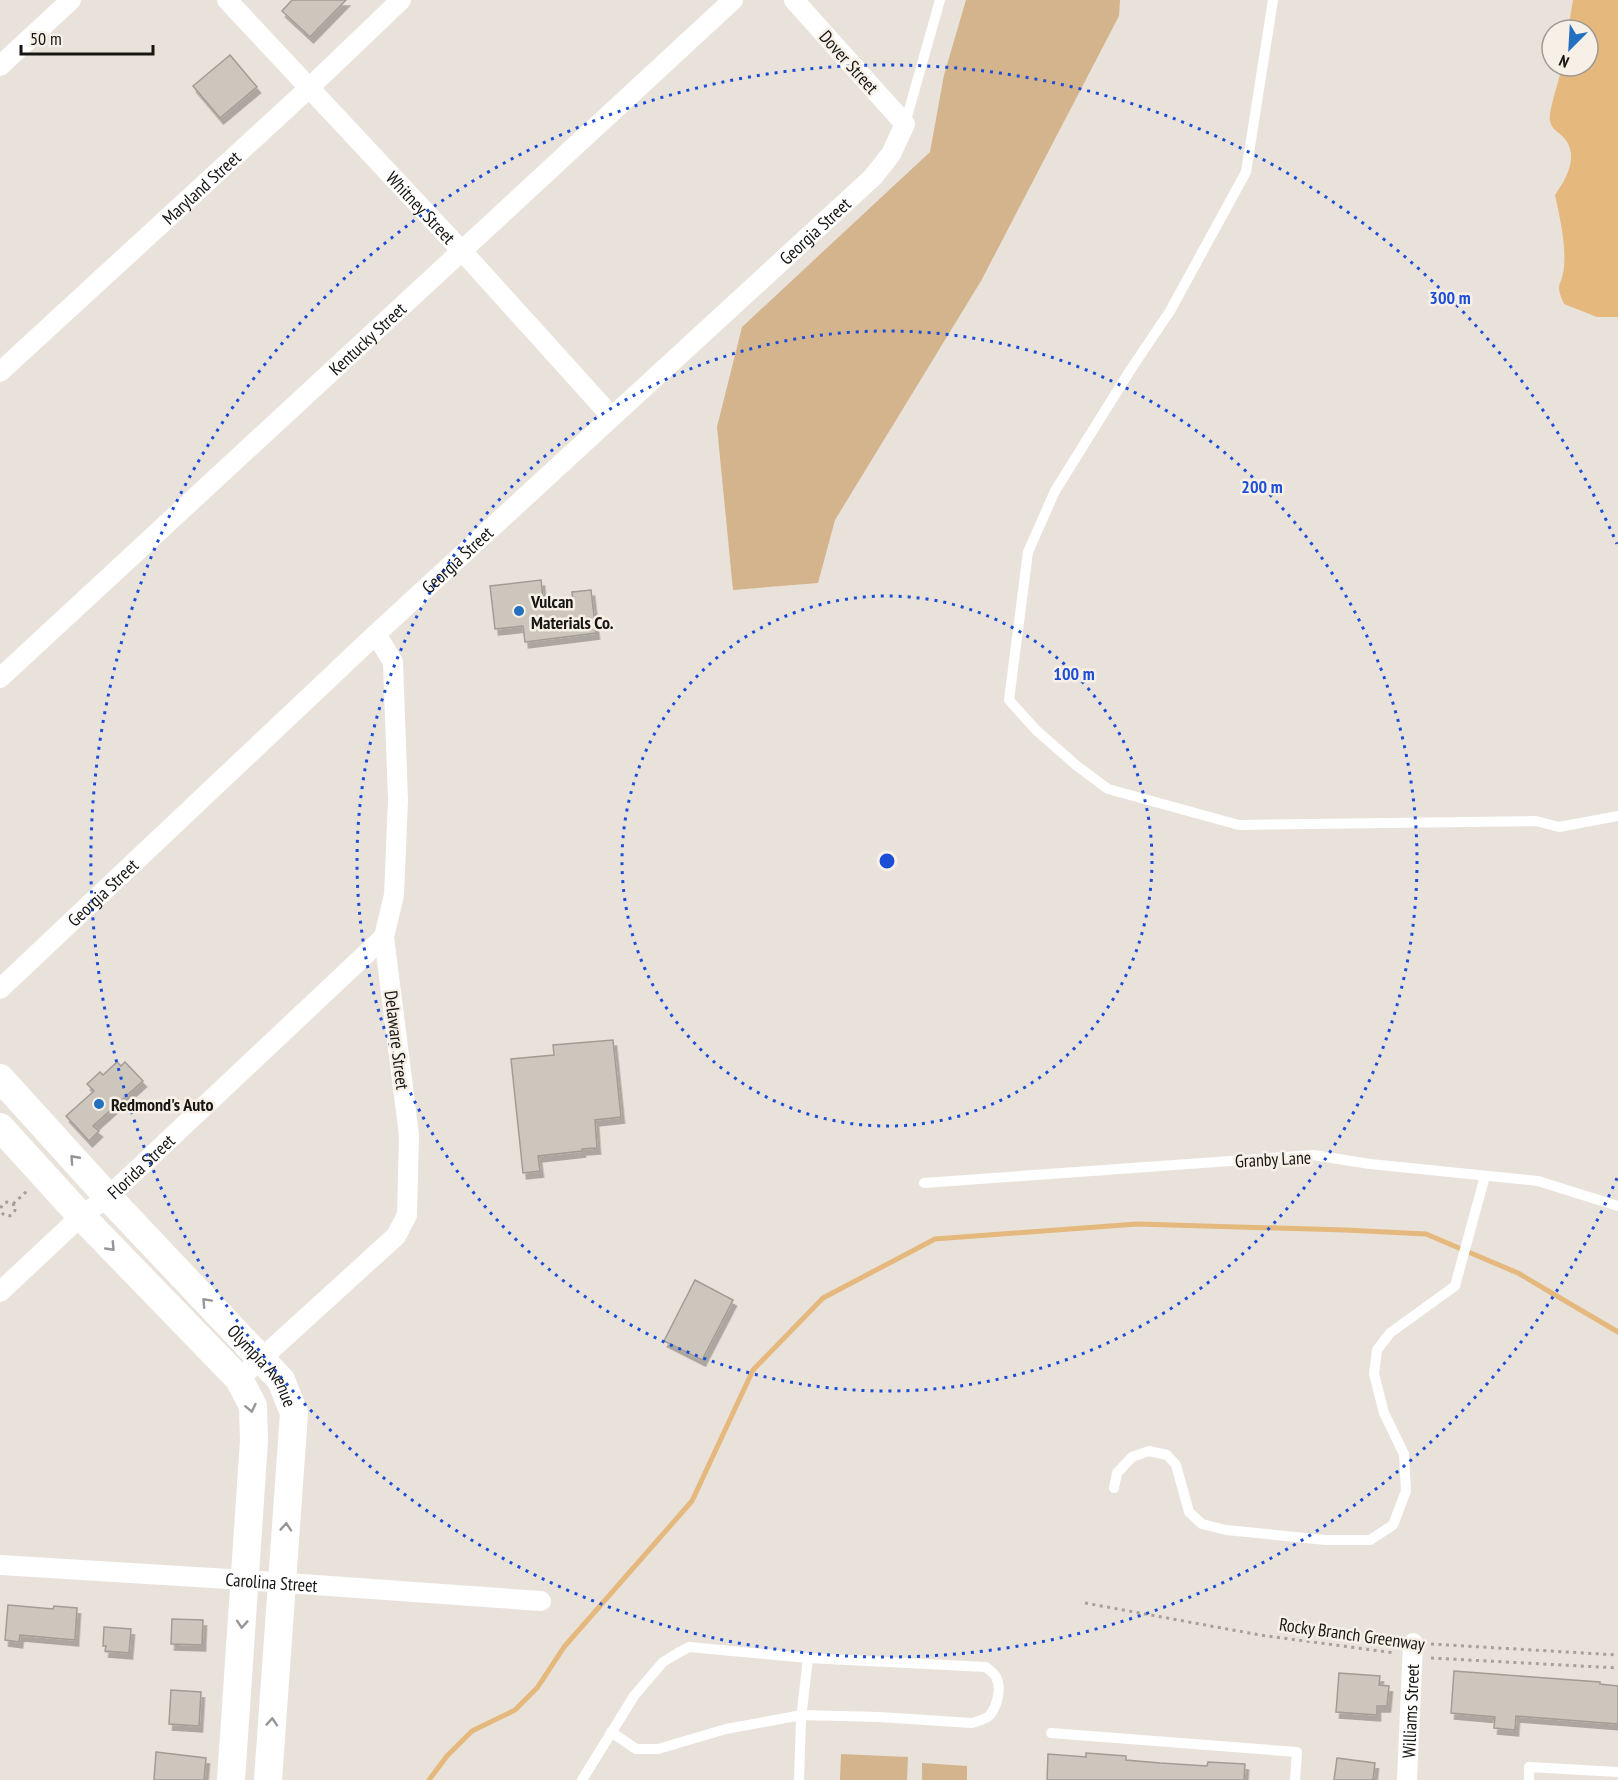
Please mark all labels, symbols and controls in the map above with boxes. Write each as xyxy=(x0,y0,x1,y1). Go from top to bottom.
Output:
scale bar xyxy=(21,18,153,56)
north arrow xyxy=(1540,18,1600,78)
street label: Dover Street xyxy=(815,26,883,99)
text: 50 m xyxy=(30,27,62,50)
text: N xyxy=(1556,51,1572,73)
street label: Maryland Street xyxy=(157,145,245,229)
street label: Whitney Street xyxy=(382,166,461,249)
street label: Georgia Street xyxy=(774,192,855,269)
text: 300 m xyxy=(1429,286,1471,309)
street label: Kentucky Street xyxy=(324,297,411,380)
text: 200 m xyxy=(1241,475,1283,498)
street label: Georgia Street xyxy=(416,521,497,598)
place label: Vulcan Materials Co. xyxy=(530,590,614,634)
marker: Vulcan Materials Co. xyxy=(512,604,526,618)
text: 100 m xyxy=(1053,662,1095,685)
centre of rings xyxy=(877,851,897,871)
street label: Georgia Street xyxy=(62,853,143,931)
street label: Delaware Street xyxy=(380,989,414,1091)
place label: Redmond's Auto xyxy=(111,1093,214,1116)
marker: Redmond's Auto xyxy=(92,1097,106,1111)
street label: Florida Street xyxy=(102,1129,179,1204)
street label: Granby Lane xyxy=(1234,1146,1312,1172)
one-way arrow xyxy=(70,1155,81,1166)
one-way arrow xyxy=(104,1240,115,1251)
one-way arrow xyxy=(202,1298,213,1309)
street label: Olympia Avenue xyxy=(223,1319,302,1410)
one-way arrow xyxy=(244,1403,257,1413)
one-way arrow xyxy=(279,1523,292,1532)
street label: Carolina Street xyxy=(225,1567,318,1597)
street label: Rocky Branch Greenway xyxy=(1278,1612,1427,1656)
one-way arrow xyxy=(236,1619,249,1628)
street label: Williams Street xyxy=(1396,1663,1424,1759)
one-way arrow xyxy=(265,1717,278,1726)

